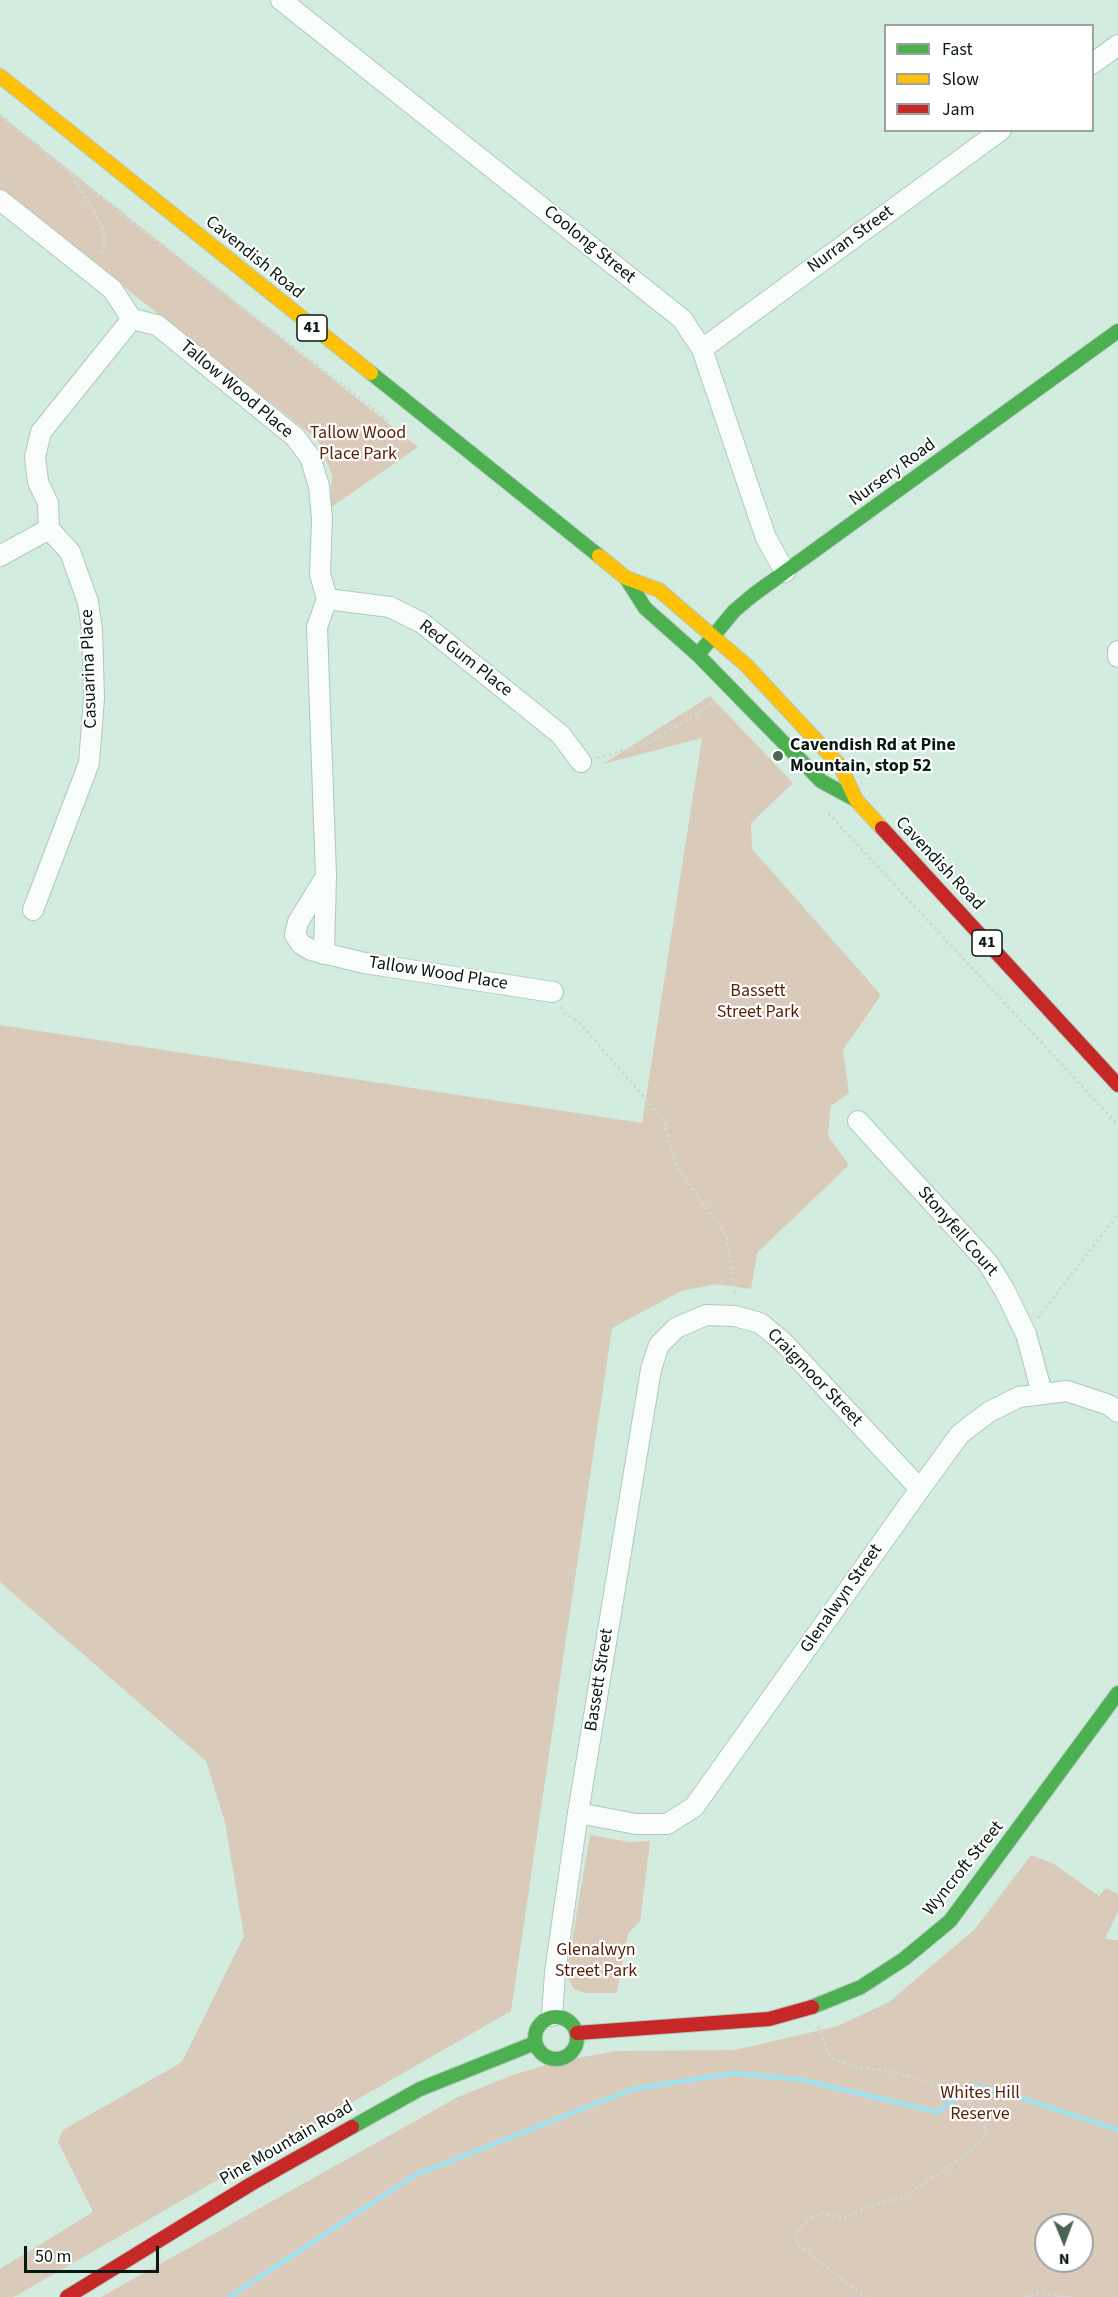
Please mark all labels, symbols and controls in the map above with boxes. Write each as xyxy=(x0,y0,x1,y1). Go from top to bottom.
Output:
legend xyxy=(884,24,1094,132)
text: Fast xyxy=(942,37,973,62)
text: Slow xyxy=(942,67,979,92)
text: Jam xyxy=(942,97,975,122)
street label: Coolong Street xyxy=(539,201,639,289)
street label: Nurran Street xyxy=(804,202,898,278)
street label: Cavendish Road xyxy=(200,212,308,304)
road number: 41 xyxy=(297,315,327,341)
street label: Tallow Wood Place xyxy=(175,337,297,443)
park label: Tallow Wood Place Park xyxy=(310,423,406,466)
street label: Nursery Road xyxy=(846,434,940,512)
street label: Casuarina Place xyxy=(77,609,103,729)
street label: Red Gum Place xyxy=(414,616,516,702)
place label: Cavendish Rd at Pine Mountain, stop 52 xyxy=(790,735,956,777)
marker: Cavendish Rd at Pine Mountain, stop 52 xyxy=(771,749,785,763)
street label: Cavendish Road xyxy=(890,813,988,915)
road number: 41 xyxy=(972,930,1002,956)
street label: Tallow Wood Place xyxy=(367,952,509,996)
park label: Bassett Street Park xyxy=(717,981,799,1024)
street label: Stonyfell Court xyxy=(912,1183,1002,1281)
street label: Craigmoor Street xyxy=(762,1324,866,1432)
street label: Glenalwyn Street xyxy=(796,1540,888,1658)
street label: Bassett Street xyxy=(581,1627,619,1733)
street label: Wyncroft Street xyxy=(919,1817,1009,1921)
park label: Glenalwyn Street Park xyxy=(555,1940,637,1982)
park label: Whites Hill Reserve xyxy=(940,2083,1020,2126)
street label: Pine Mountain Road xyxy=(216,2097,358,2191)
north arrow xyxy=(1034,2213,1094,2273)
scale bar xyxy=(27,2234,162,2272)
text: 50 m xyxy=(35,2244,71,2269)
text: N xyxy=(1059,2248,1070,2270)

